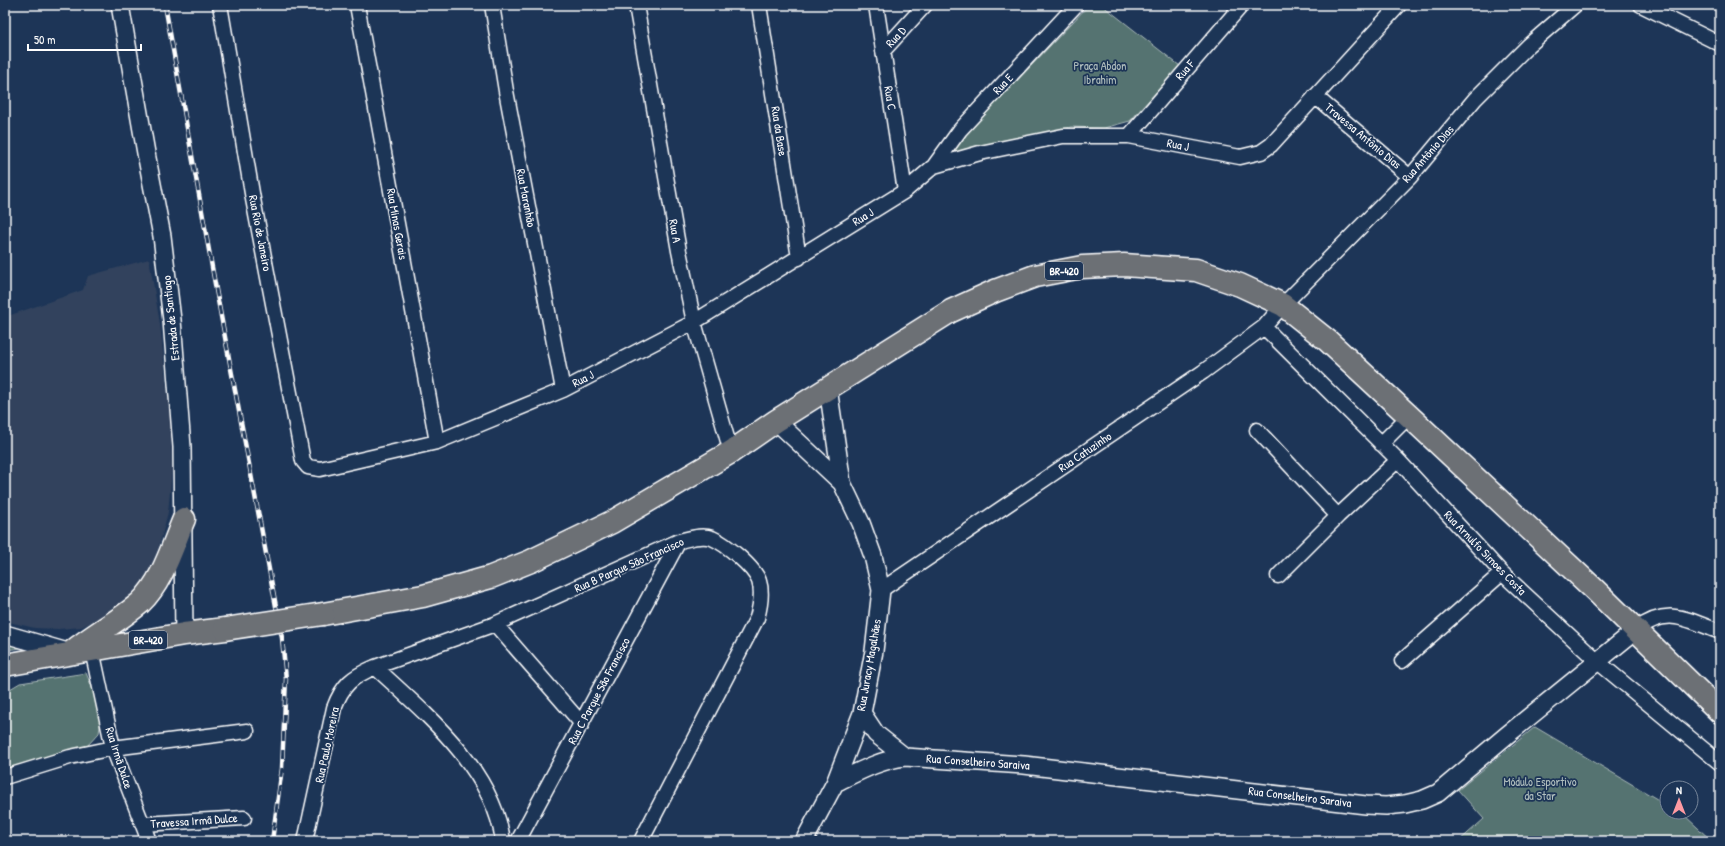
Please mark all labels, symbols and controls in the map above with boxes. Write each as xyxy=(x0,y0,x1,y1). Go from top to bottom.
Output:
street label: Rua D xyxy=(881,22,910,51)
scale bar xyxy=(28,26,141,52)
text: 50 m xyxy=(34,31,55,48)
street label: Rua F xyxy=(1171,55,1199,84)
park label: Praça Abdon Ibrahim xyxy=(1074,57,1126,88)
street label: Rua E xyxy=(989,69,1017,98)
street label: Rua C xyxy=(880,85,901,112)
street label: Travessa Antônio Dias xyxy=(1322,99,1405,173)
street label: Rua da Base xyxy=(767,105,792,157)
street label: Rua Antônio Dias xyxy=(1398,121,1458,186)
street label: Rua J xyxy=(1166,134,1191,155)
street label: Rua Maranhão xyxy=(513,167,540,229)
street label: Rua Minas Gerais xyxy=(383,187,412,261)
street label: Rua Rio de Janeiro xyxy=(245,193,276,273)
street label: Rua J xyxy=(849,203,877,230)
street label: Rua A xyxy=(665,218,686,244)
road number: BR-420 xyxy=(1045,262,1083,280)
street label: Estrada de Santiago xyxy=(158,275,183,361)
street label: Rua J xyxy=(569,366,597,391)
street label: Rua Catuzinho xyxy=(1055,427,1115,476)
street label: Rua Arnulfo Simoes Costa xyxy=(1440,507,1530,599)
street label: Rua B Parque São Francisco xyxy=(571,533,686,596)
street label: Rua Juracy Magalhães xyxy=(852,617,885,712)
road number: BR-420 xyxy=(129,631,167,649)
street label: Rua C Parque São Francisco xyxy=(563,634,634,747)
street label: Rua Paulo Moreira xyxy=(310,705,343,784)
street label: Rua Irmã Dulce xyxy=(102,725,138,791)
street label: Rua Conselheiro Saraiva xyxy=(926,749,1031,774)
park label: Módulo Esportivo da Star xyxy=(1503,773,1577,804)
north arrow xyxy=(1659,780,1699,820)
street label: Rua Conselheiro Saraiva xyxy=(1248,782,1353,811)
text: N xyxy=(1676,783,1682,797)
street label: Travessa Irmã Dulce xyxy=(150,809,238,832)

